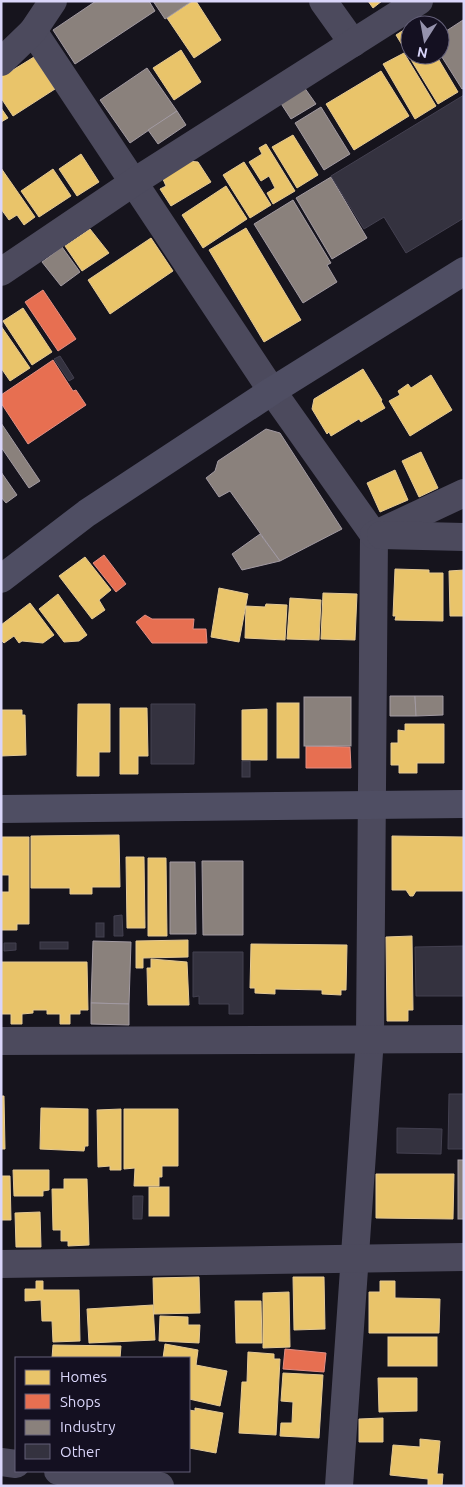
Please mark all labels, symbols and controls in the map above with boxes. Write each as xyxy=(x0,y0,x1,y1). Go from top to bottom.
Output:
north arrow xyxy=(400,15,450,65)
text: N xyxy=(416,44,429,62)
legend xyxy=(15,1357,190,1472)
text: Homes xyxy=(60,1368,107,1385)
text: Shops xyxy=(60,1393,101,1410)
text: Industry xyxy=(60,1418,115,1435)
text: Other xyxy=(60,1443,100,1460)

